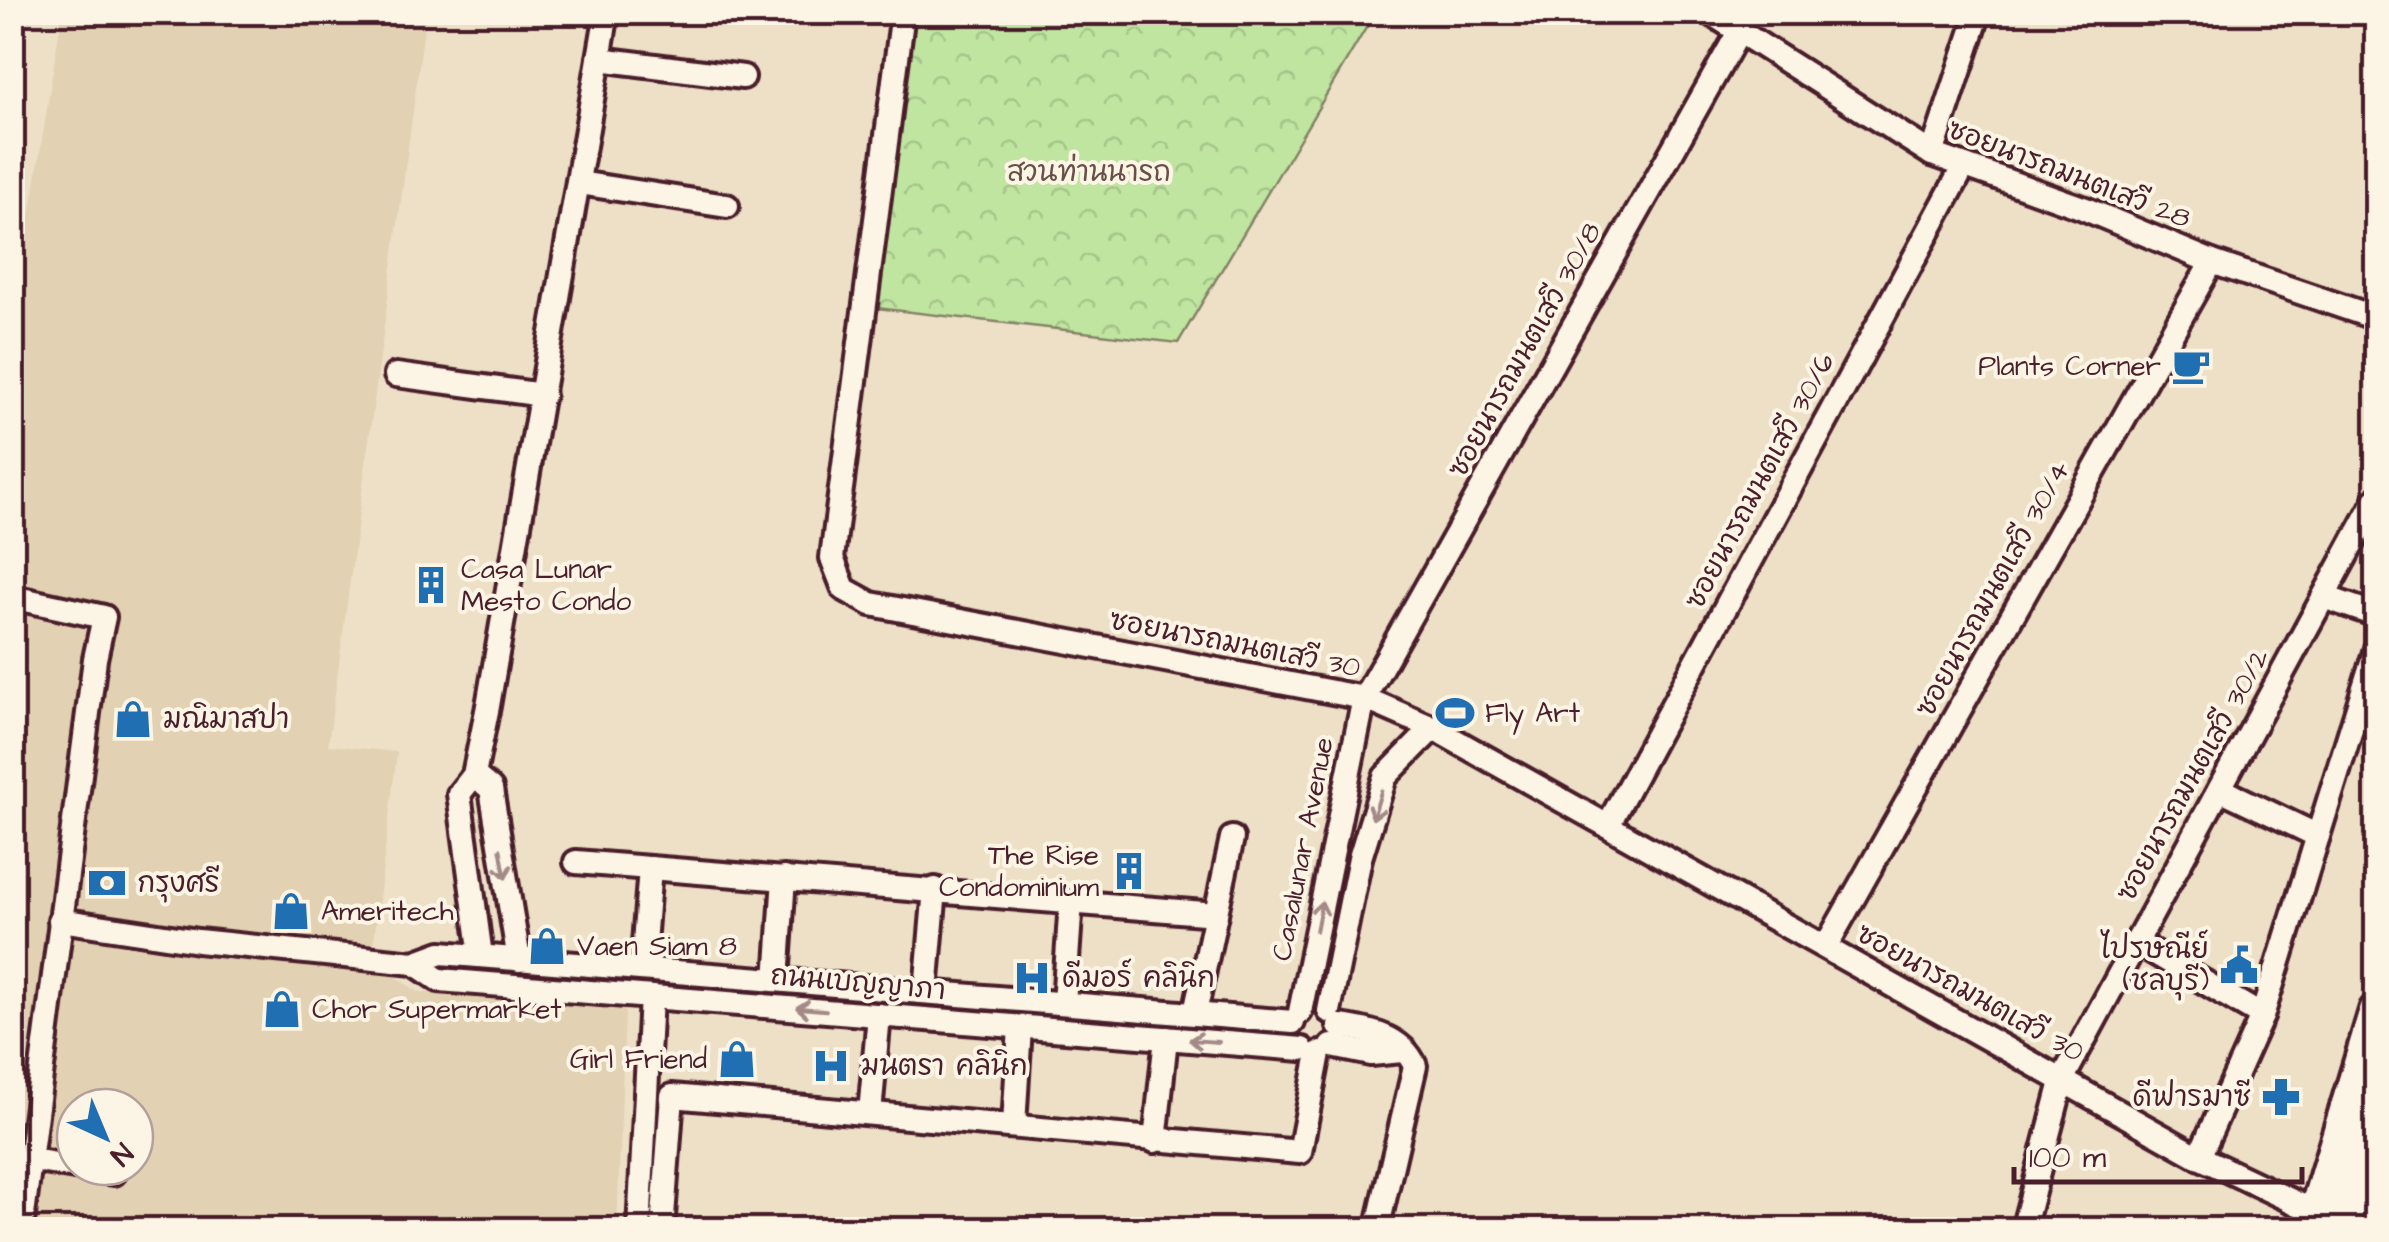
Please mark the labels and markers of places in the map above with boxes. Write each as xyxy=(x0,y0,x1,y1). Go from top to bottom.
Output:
cafe icon: Plants Corner xyxy=(2170,345,2212,387)
place label: Plants Corner xyxy=(1978,347,2161,386)
place label: Casa Lunar Mesto Condo xyxy=(461,550,632,621)
building icon: Casa Lunar Mesto Condo xyxy=(410,564,452,606)
sports icon: Fly Art xyxy=(1434,692,1476,734)
place label: Fly Art xyxy=(1485,694,1581,735)
shop icon: มณิมาสปา xyxy=(112,698,154,740)
place label: มณิมาสปา xyxy=(163,700,289,739)
place label: The Rise Condominium xyxy=(939,836,1099,907)
building icon: The Rise Condominium xyxy=(1108,850,1150,892)
bank icon: กรุงศรี xyxy=(86,862,128,904)
place label: กรุงศรี xyxy=(137,864,219,903)
shop icon: Ameritech xyxy=(270,890,312,932)
place label: Ameritech xyxy=(321,892,454,931)
shop icon: Vaen Siam 8 xyxy=(526,925,568,967)
place label: Vaen Siam 8 xyxy=(577,927,737,966)
place label: ไปรษณีย์ (ชลบุรี) xyxy=(2099,929,2209,1001)
public building icon: ไปรษณีย์ (ชลบุรี) xyxy=(2218,944,2260,986)
hospital icon: ดีมอร์ คลินิก xyxy=(1011,957,1053,999)
place label: ดีมอร์ คลินิก xyxy=(1062,958,1215,998)
shop icon: Chor Supermarket xyxy=(261,988,303,1030)
place label: Chor Supermarket xyxy=(312,990,562,1029)
shop icon: Girl Friend xyxy=(716,1038,758,1080)
place label: Girl Friend xyxy=(570,1040,707,1079)
hospital icon: มนตรา คลินิก xyxy=(810,1045,852,1087)
place label: มนตรา คลินิก xyxy=(861,1047,1028,1086)
pharmacy icon: ดีฟารมาซี xyxy=(2260,1076,2302,1118)
place label: ดีฟารมาซี xyxy=(2132,1078,2251,1117)

